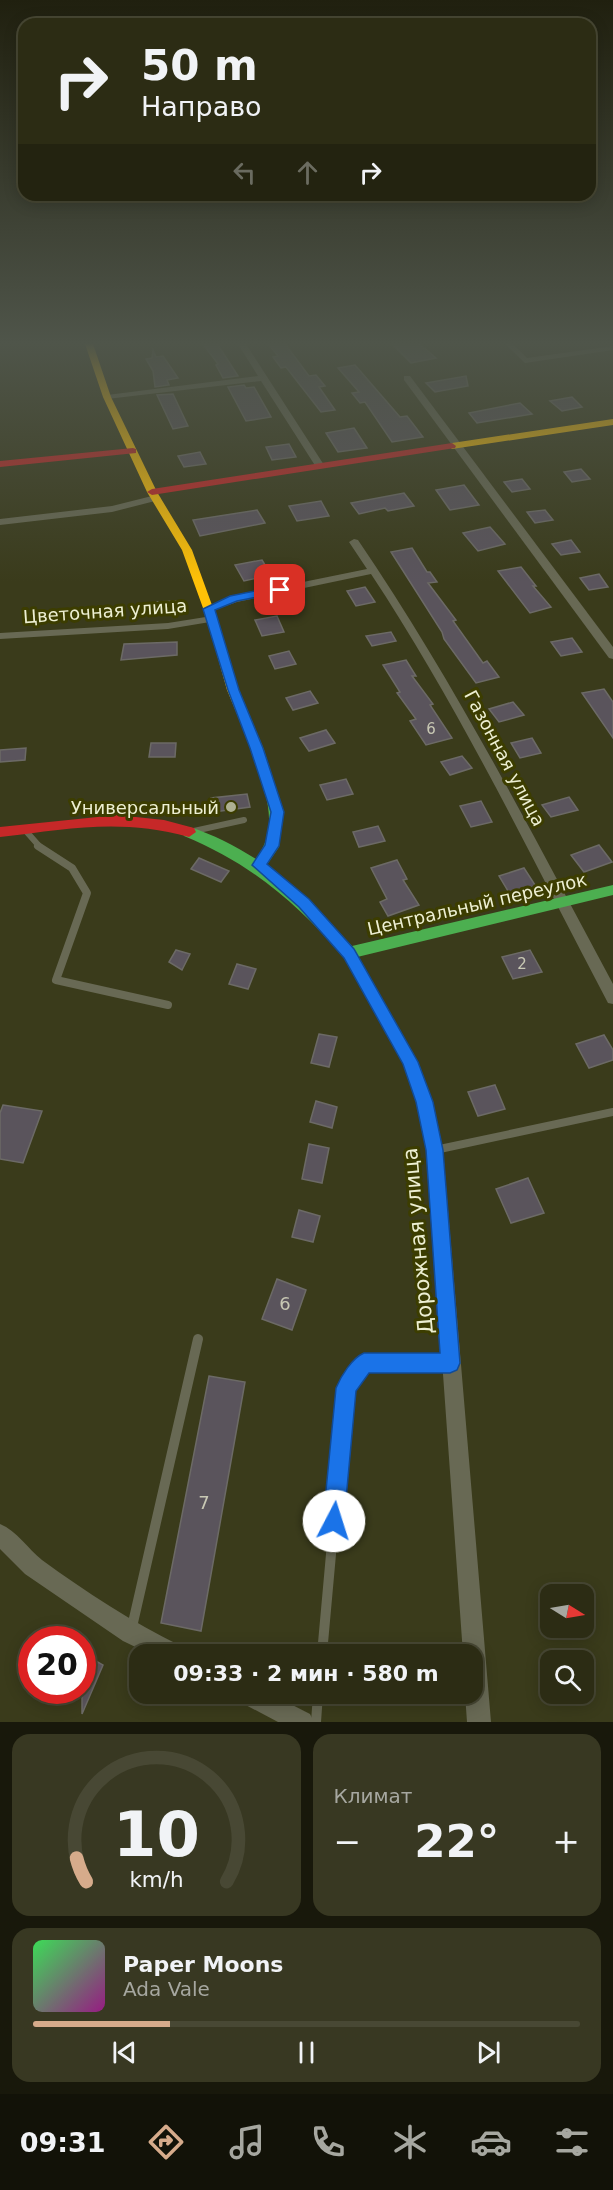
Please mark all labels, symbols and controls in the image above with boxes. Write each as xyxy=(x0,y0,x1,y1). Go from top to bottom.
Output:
text: 50 m xyxy=(141,41,258,90)
icon: right xyxy=(42,42,120,120)
text: Направо xyxy=(141,91,262,122)
icon: left xyxy=(228,156,261,189)
icon: ahead xyxy=(291,156,324,189)
icon: right xyxy=(354,156,387,189)
pin xyxy=(254,564,305,615)
icon: arrive xyxy=(263,573,296,606)
street label: Цветочная улица xyxy=(22,595,188,627)
street label: Газонная улица xyxy=(460,686,550,830)
house number: 6 xyxy=(426,720,436,738)
place label: Универсальный xyxy=(71,797,219,818)
marker: Универсальный xyxy=(224,800,238,814)
street label: Центральный переулок xyxy=(365,868,589,940)
house number: 2 xyxy=(517,955,527,973)
street label: Дорожная улица xyxy=(398,1147,438,1335)
house number: 6 xyxy=(279,1293,291,1314)
position arrow xyxy=(302,1489,366,1553)
house number: 7 xyxy=(198,1492,210,1513)
north arrow xyxy=(540,1584,594,1638)
map controls xyxy=(540,1584,594,1704)
speed limit sign: 20 xyxy=(18,1626,96,1704)
button: search xyxy=(540,1650,594,1704)
text: 09:33 · 2 мин · 580 m xyxy=(173,1661,439,1686)
text: Климат xyxy=(334,1784,412,1808)
text: 10 xyxy=(113,1798,200,1871)
text: 22° xyxy=(414,1815,499,1868)
text: − xyxy=(334,1822,361,1861)
text: + xyxy=(552,1822,580,1861)
text: km/h xyxy=(129,1867,183,1892)
text: Paper Moons xyxy=(123,1952,283,1977)
text: Ada Vale xyxy=(123,1977,210,2001)
icon: previous xyxy=(108,2036,141,2069)
icon: pause xyxy=(290,2036,323,2069)
icon: next xyxy=(472,2036,505,2069)
icon: directions xyxy=(145,2121,187,2163)
icon: music xyxy=(226,2121,268,2163)
icon: phone xyxy=(307,2121,349,2163)
icon: climate xyxy=(389,2121,431,2163)
icon: car xyxy=(470,2121,512,2163)
icon: filters xyxy=(551,2121,593,2163)
text: 09:31 xyxy=(20,2127,106,2158)

